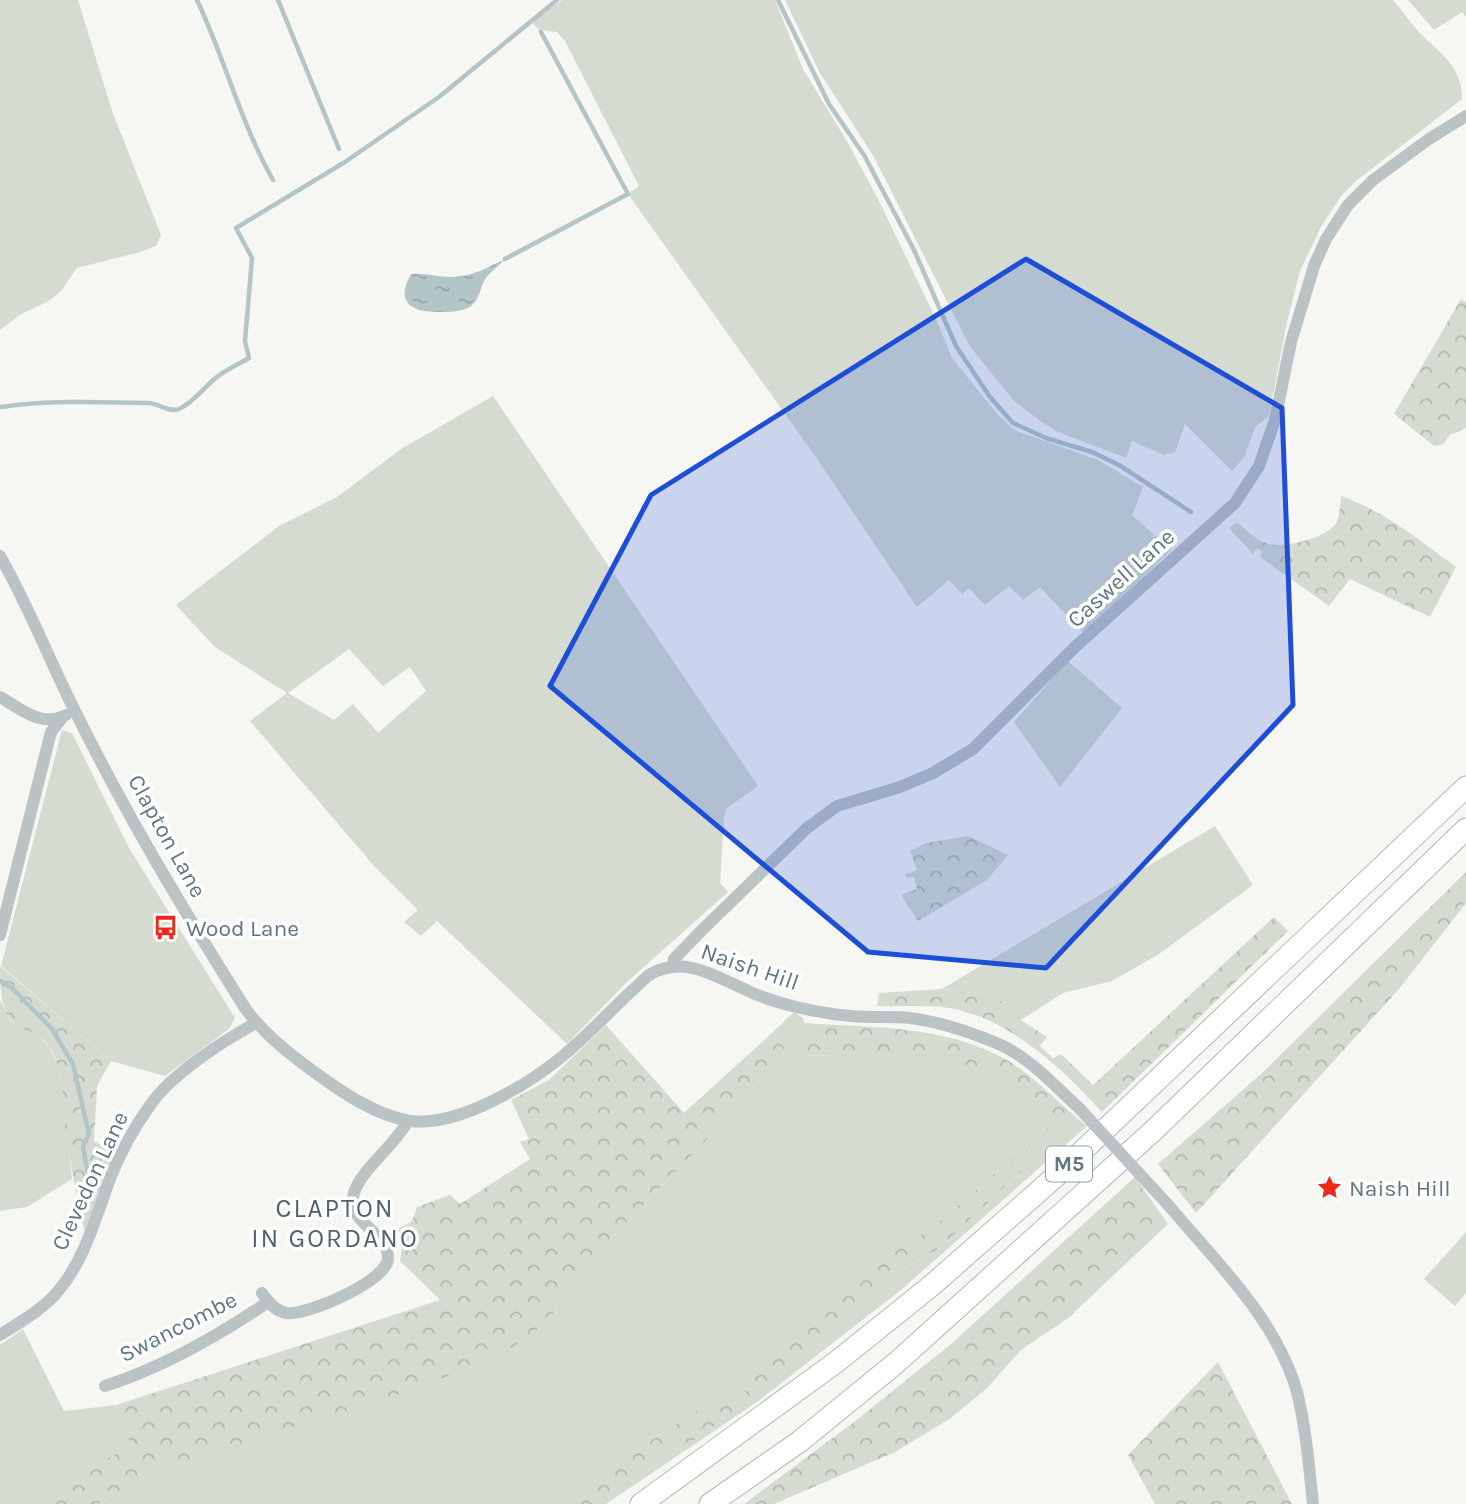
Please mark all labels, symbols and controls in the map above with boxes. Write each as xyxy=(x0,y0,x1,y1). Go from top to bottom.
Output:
street label: Caswell Lane xyxy=(1062,523,1180,633)
street label: Clapton Lane xyxy=(122,770,212,902)
bus stop icon: Wood Lane xyxy=(152,914,180,942)
place label: Wood Lane xyxy=(186,915,299,942)
street label: Naish Hill xyxy=(697,938,803,996)
street label: Clevedon Lane xyxy=(46,1107,134,1255)
road number: M5 xyxy=(1046,1146,1092,1182)
place icon: Naish Hill xyxy=(1315,1174,1343,1202)
place label: Naish Hill xyxy=(1349,1175,1451,1202)
district label: CLAPTON IN GORDANO xyxy=(251,1193,419,1254)
street label: Swancombe xyxy=(115,1286,241,1368)

